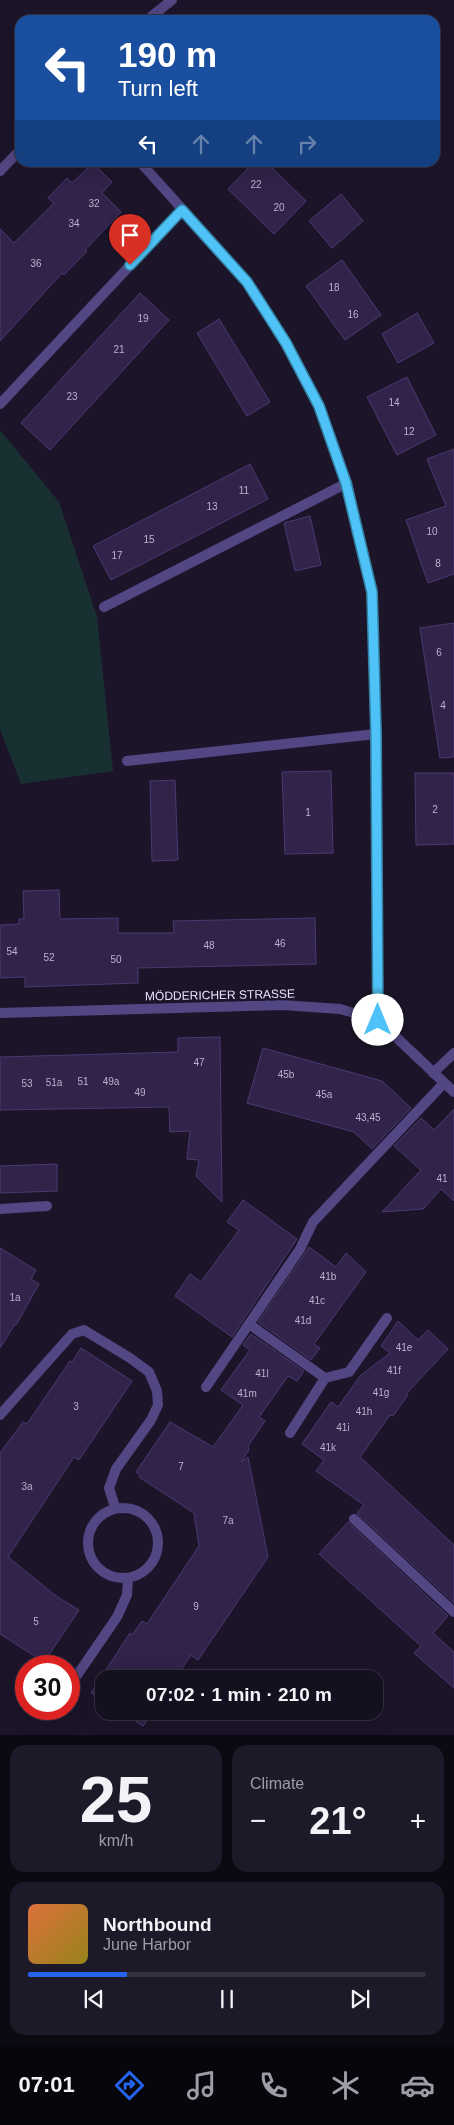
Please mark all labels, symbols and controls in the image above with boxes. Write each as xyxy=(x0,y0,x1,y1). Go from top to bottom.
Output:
icon: left xyxy=(35,35,100,100)
text: 190 m xyxy=(118,35,217,74)
text: Turn left xyxy=(118,76,198,101)
icon: left xyxy=(134,130,162,158)
icon: ahead xyxy=(187,130,215,158)
icon: ahead xyxy=(240,130,268,158)
icon: right xyxy=(293,130,321,158)
house number: 22 xyxy=(250,179,262,190)
house number: 32 xyxy=(88,198,100,209)
house number: 20 xyxy=(273,202,285,213)
pin xyxy=(109,214,151,265)
house number: 34 xyxy=(68,218,80,229)
icon: arrive xyxy=(116,221,144,249)
house number: 36 xyxy=(30,258,42,269)
house number: 18 xyxy=(328,282,340,293)
house number: 16 xyxy=(347,309,359,320)
house number: 19 xyxy=(137,313,149,324)
house number: 21 xyxy=(113,344,125,355)
house number: 23 xyxy=(66,391,78,402)
house number: 14 xyxy=(388,397,400,408)
house number: 12 xyxy=(403,426,415,437)
house number: 11 xyxy=(239,485,250,496)
house number: 13 xyxy=(206,501,218,512)
house number: 10 xyxy=(426,526,438,537)
house number: 15 xyxy=(143,534,155,545)
house number: 17 xyxy=(111,550,123,561)
house number: 8 xyxy=(435,558,441,569)
house number: 6 xyxy=(436,647,442,658)
house number: 4 xyxy=(440,700,446,711)
house number: 2 xyxy=(432,804,438,815)
house number: 1 xyxy=(305,807,311,818)
house number: 46 xyxy=(274,938,286,949)
house number: 48 xyxy=(203,940,215,951)
house number: 54 xyxy=(6,946,18,957)
house number: 52 xyxy=(43,952,55,963)
house number: 50 xyxy=(110,954,122,965)
street label: MÖDDERICHER STRASSE xyxy=(145,987,295,1003)
position arrow xyxy=(351,993,403,1045)
house number: 47 xyxy=(193,1057,205,1068)
house number: 45b xyxy=(278,1069,295,1080)
house number: 51 xyxy=(77,1076,89,1087)
house number: 49a xyxy=(103,1076,120,1087)
house number: 51a xyxy=(46,1077,63,1088)
house number: 53 xyxy=(21,1078,33,1089)
house number: 49 xyxy=(134,1087,146,1098)
house number: 45a xyxy=(316,1089,333,1100)
house number: 43,45 xyxy=(355,1112,381,1123)
house number: 41 xyxy=(436,1173,448,1184)
house number: 41b xyxy=(320,1271,337,1282)
house number: 1a xyxy=(9,1292,21,1303)
house number: 41c xyxy=(309,1295,325,1306)
house number: 41d xyxy=(295,1315,311,1326)
house number: 41e xyxy=(396,1342,413,1353)
house number: 41f xyxy=(387,1365,401,1376)
house number: 41l xyxy=(255,1368,269,1379)
house number: 41g xyxy=(373,1387,389,1398)
house number: 41m xyxy=(237,1388,257,1399)
house number: 3 xyxy=(73,1401,79,1412)
house number: 41h xyxy=(356,1406,372,1417)
house number: 41i xyxy=(336,1422,350,1433)
house number: 41k xyxy=(320,1442,337,1453)
house number: 7 xyxy=(178,1461,184,1472)
house number: 3a xyxy=(21,1481,33,1492)
house number: 7a xyxy=(222,1515,234,1526)
house number: 9 xyxy=(193,1601,199,1612)
house number: 5 xyxy=(33,1616,39,1627)
speed limit sign: 30 xyxy=(15,1655,80,1720)
text: 07:02 · 1 min · 210 m xyxy=(146,1684,332,1705)
text: 25 xyxy=(80,1763,152,1836)
text: Climate xyxy=(250,1775,304,1792)
text: 21° xyxy=(309,1800,367,1842)
text: − xyxy=(250,1805,266,1836)
text: + xyxy=(410,1805,426,1836)
text: km/h xyxy=(99,1832,133,1849)
text: Northbound xyxy=(103,1914,212,1935)
text: June Harbor xyxy=(103,1936,191,1953)
icon: previous xyxy=(80,1985,108,2013)
icon: pause xyxy=(213,1985,241,2013)
icon: next xyxy=(346,1985,374,2013)
icon: directions xyxy=(112,2068,147,2103)
icon: music xyxy=(184,2068,219,2103)
icon: phone xyxy=(256,2068,291,2103)
icon: climate xyxy=(328,2068,363,2103)
icon: car xyxy=(400,2068,435,2103)
text: 07:01 xyxy=(19,2072,75,2097)

